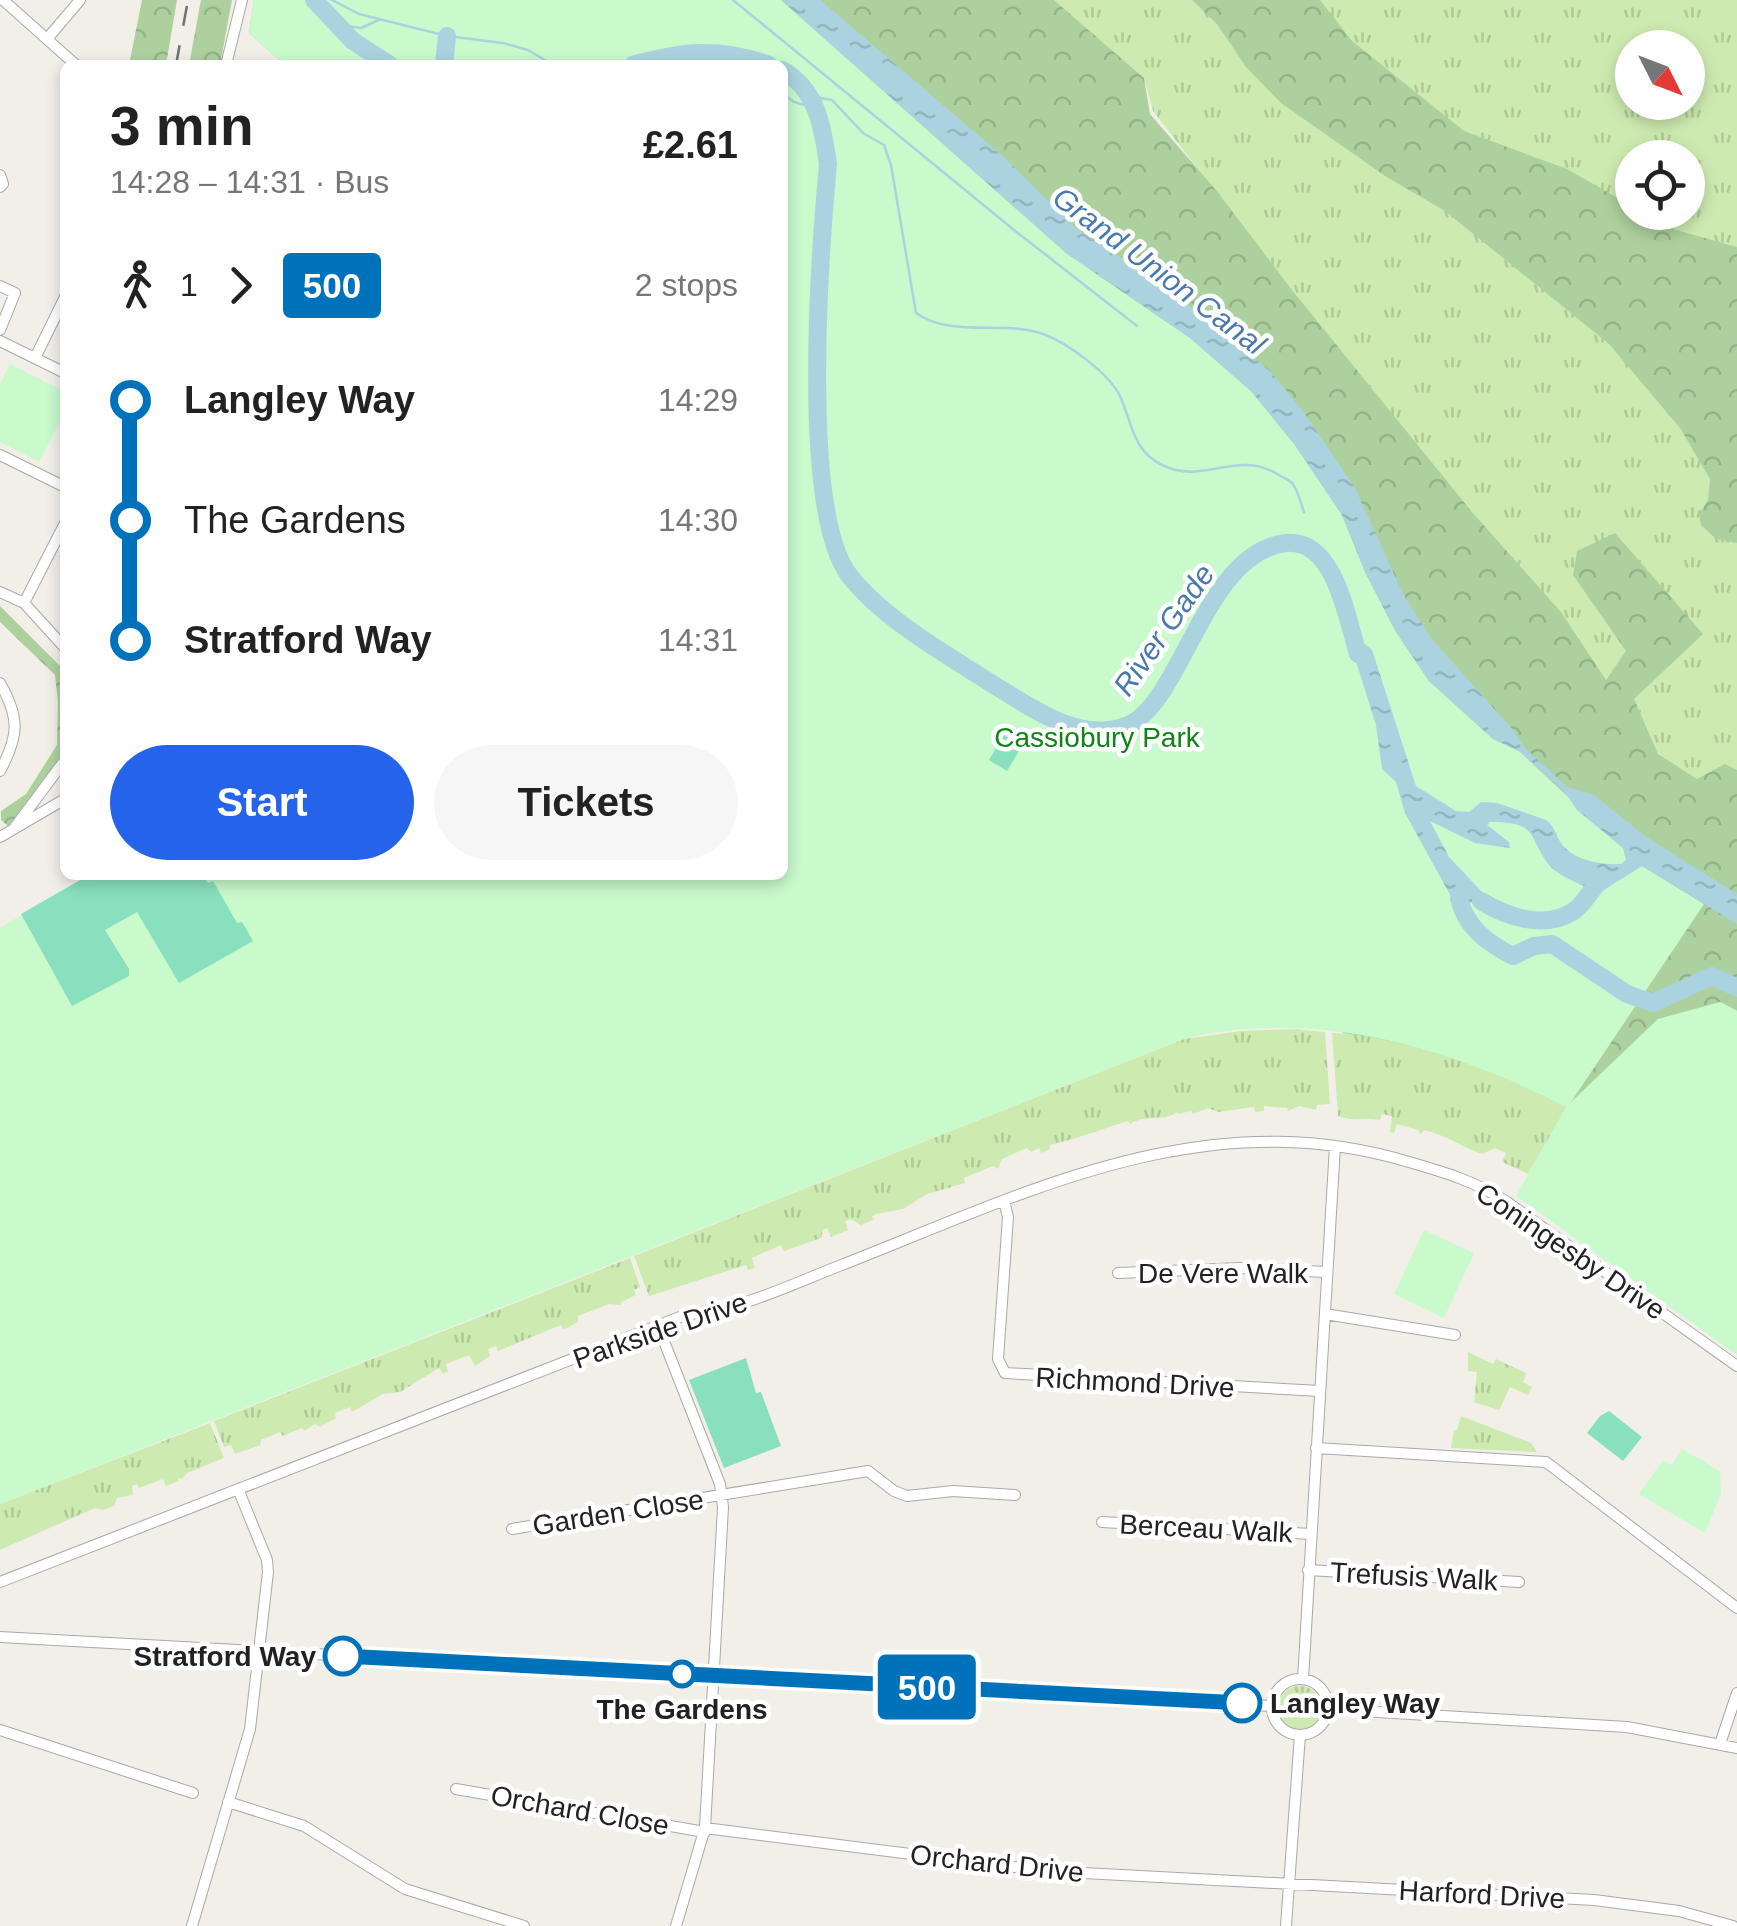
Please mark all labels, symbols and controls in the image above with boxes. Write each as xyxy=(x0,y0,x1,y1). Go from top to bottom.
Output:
north arrow xyxy=(1615,30,1705,120)
map controls xyxy=(1615,30,1705,230)
text: 3 min xyxy=(110,95,254,157)
text: £2.61 xyxy=(643,124,738,166)
button: locate xyxy=(1615,140,1705,230)
text: 14:28 – 14:31 · Bus xyxy=(110,164,389,200)
water label: Grand Union Canal xyxy=(1047,180,1273,362)
icon: walk xyxy=(110,258,165,313)
icon: forward xyxy=(213,258,268,313)
text: 500 xyxy=(303,266,361,305)
text: 1 xyxy=(180,267,198,303)
text: 2 stops xyxy=(635,267,738,303)
text: Langley Way xyxy=(184,379,415,421)
text: 14:29 xyxy=(658,382,738,418)
text: The Gardens xyxy=(184,499,406,541)
text: 14:30 xyxy=(658,502,738,538)
water label: River Gade xyxy=(1107,558,1221,701)
text: Stratford Way xyxy=(184,619,432,661)
text: 14:31 xyxy=(658,622,738,658)
park label: Cassiobury Park xyxy=(994,722,1201,753)
button: Start xyxy=(110,745,414,860)
button: Tickets xyxy=(434,745,738,860)
street label: Coningesby Drive xyxy=(1470,1177,1671,1326)
street label: De Vere Walk xyxy=(1138,1258,1309,1289)
street label: Parkside Drive xyxy=(569,1286,751,1375)
street label: Richmond Drive xyxy=(1035,1362,1235,1403)
street label: Garden Close xyxy=(530,1484,706,1541)
street label: Berceau Walk xyxy=(1119,1508,1294,1549)
street label: Trefusis Walk xyxy=(1330,1557,1499,1596)
marker: Stratford Way xyxy=(324,1637,362,1675)
place label: Stratford Way xyxy=(133,1641,316,1672)
line badge: 500 xyxy=(870,1654,984,1720)
marker: The Gardens xyxy=(669,1661,695,1687)
text: 500 xyxy=(898,1668,956,1707)
marker: Langley Way xyxy=(1223,1684,1261,1722)
place label: Langley Way xyxy=(1270,1688,1441,1719)
place label: The Gardens xyxy=(596,1694,768,1725)
street label: Orchard Close xyxy=(488,1780,671,1841)
street label: Orchard Drive xyxy=(909,1839,1085,1888)
street label: Harford Drive xyxy=(1398,1875,1566,1914)

